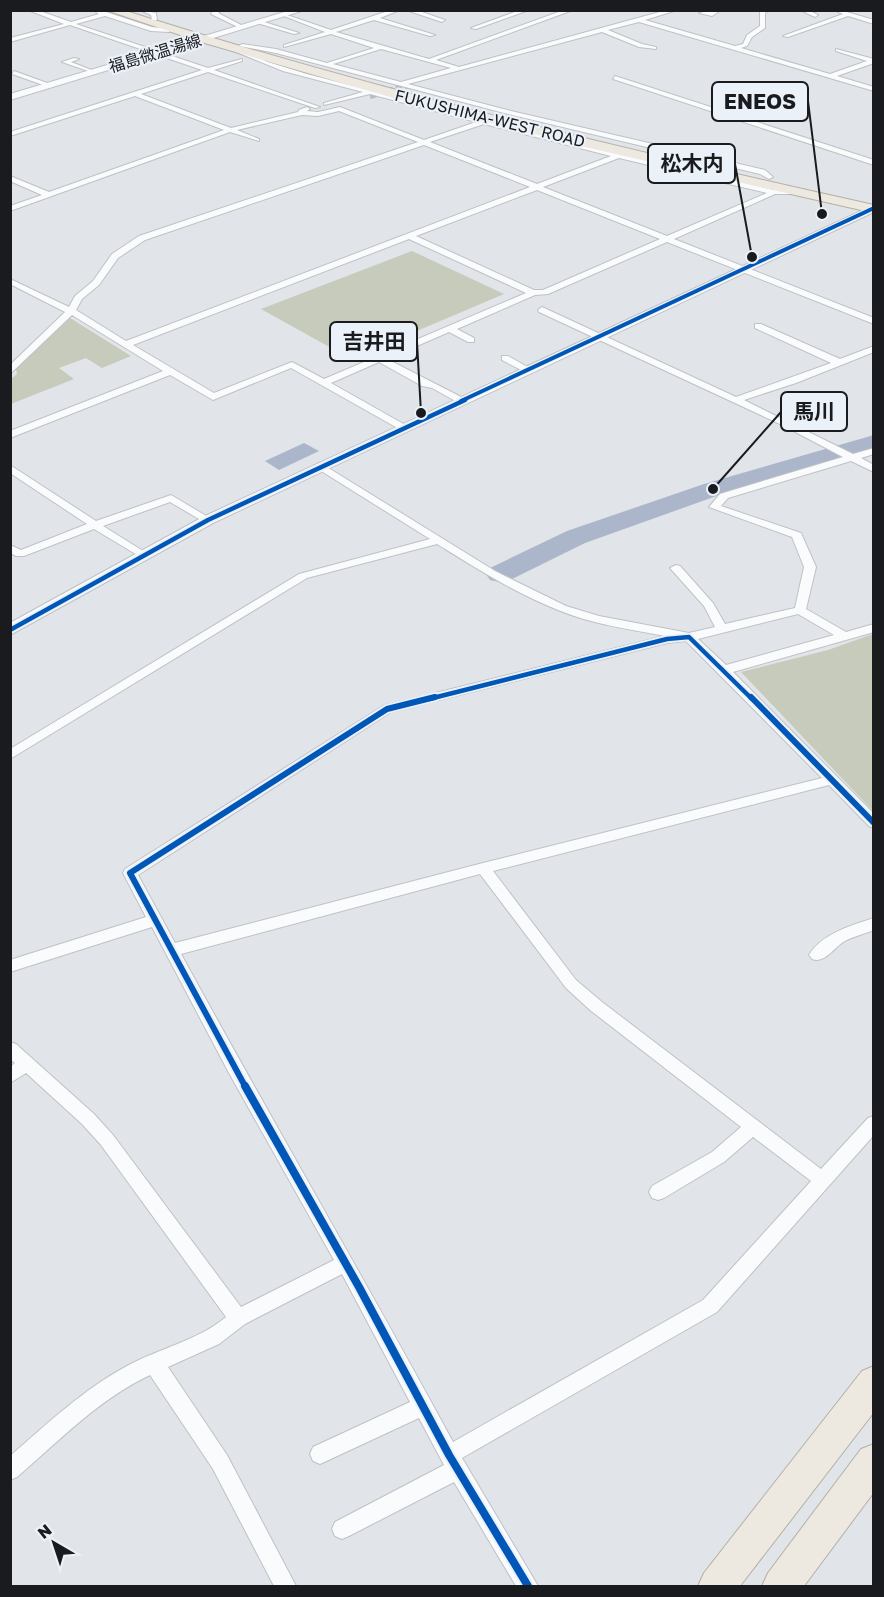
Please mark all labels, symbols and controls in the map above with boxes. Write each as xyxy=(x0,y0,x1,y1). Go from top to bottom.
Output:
street label: 福島微温湯線 xyxy=(106,29,204,77)
callout: ENEOS xyxy=(712,82,808,121)
street label: FUKUSHIMA-WEST ROAD xyxy=(393,85,587,151)
text: ENEOS xyxy=(724,88,796,114)
callout: 松木内 xyxy=(648,144,735,183)
text: 松木内 xyxy=(661,150,724,176)
callout: 吉井田 xyxy=(330,322,417,361)
text: 吉井田 xyxy=(343,328,406,354)
callout: 馬川 xyxy=(781,392,847,431)
text: 馬川 xyxy=(793,398,835,424)
north arrow xyxy=(24,1513,84,1573)
text: N xyxy=(34,1520,56,1543)

